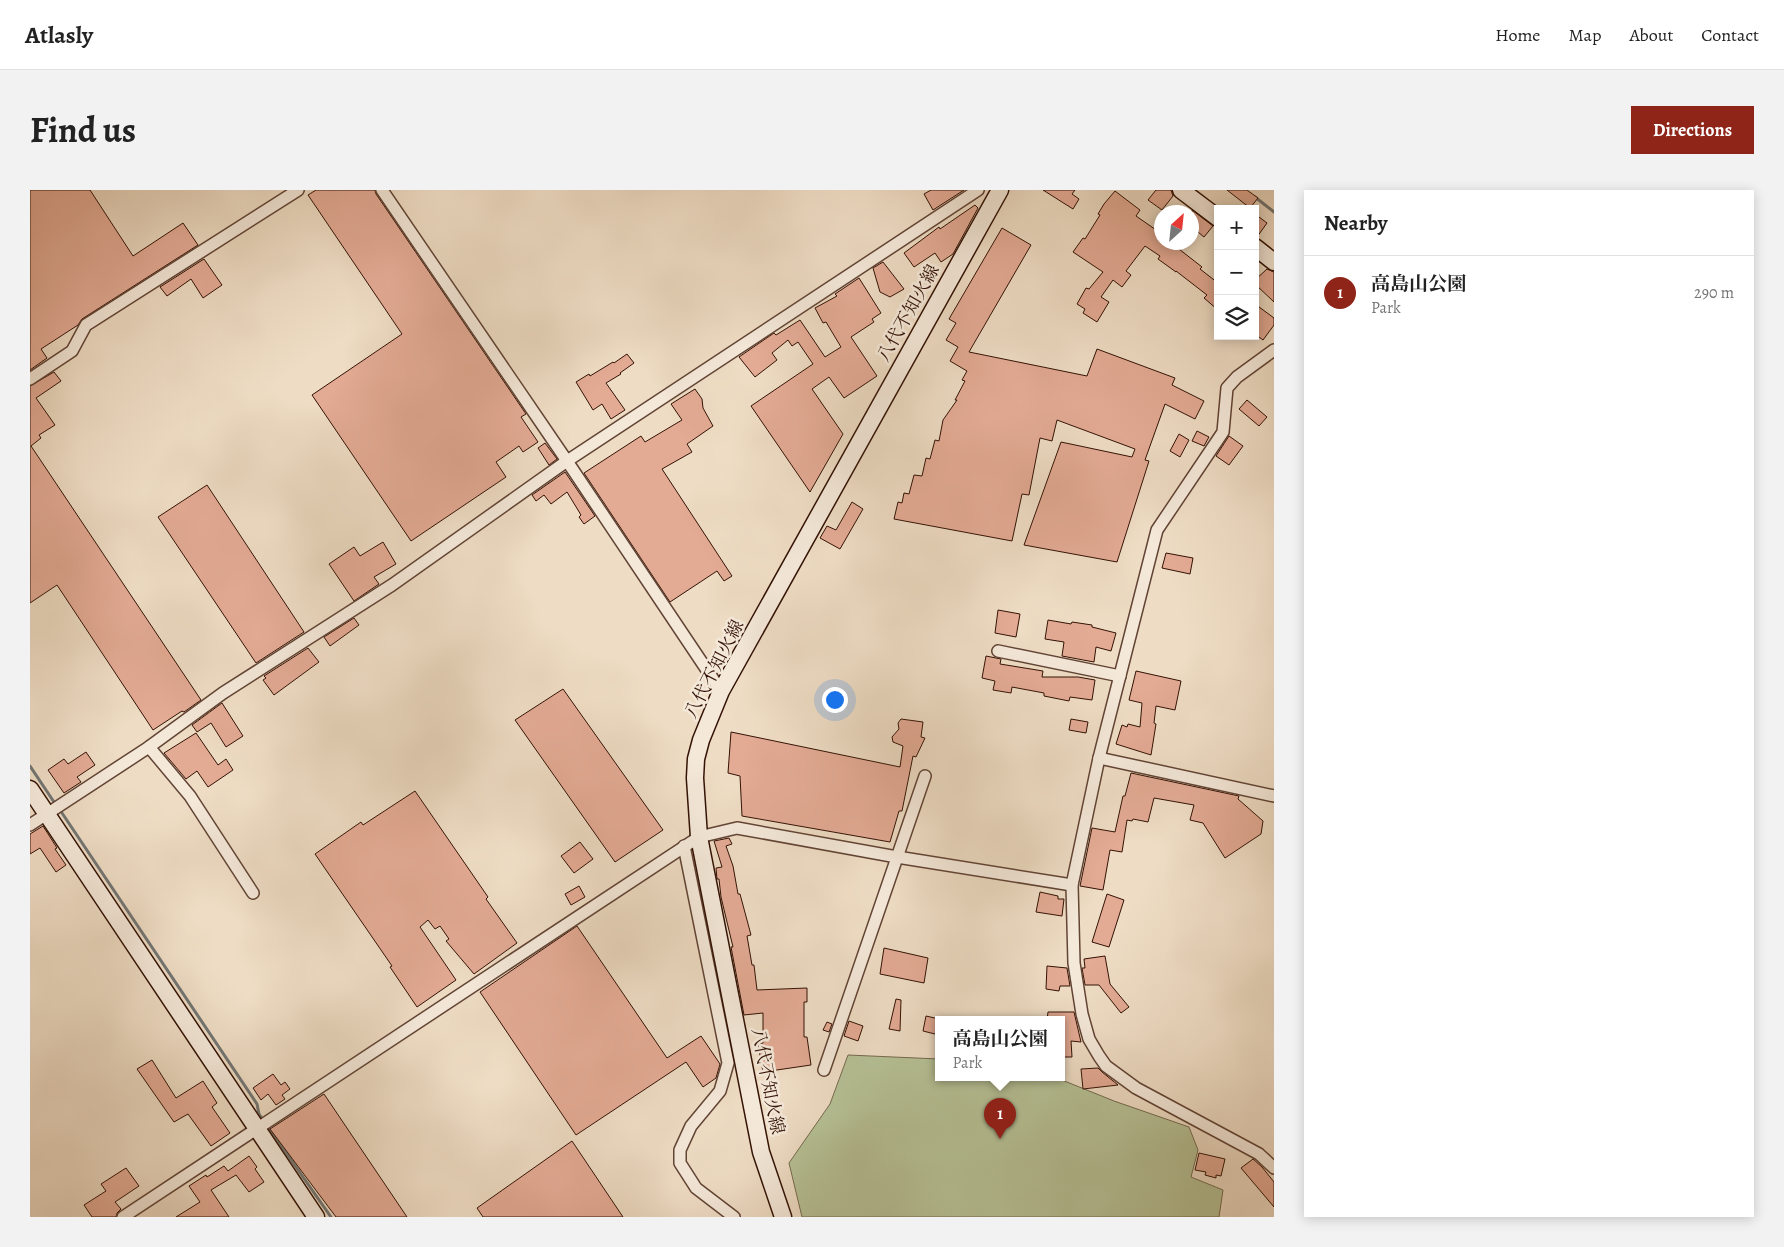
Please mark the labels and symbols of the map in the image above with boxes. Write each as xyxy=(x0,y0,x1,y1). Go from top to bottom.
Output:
north arrow xyxy=(1154,205,1199,250)
street label: 八代不知火線 xyxy=(871,260,945,366)
street label: 八代不知火線 xyxy=(679,615,749,723)
your location xyxy=(822,687,848,713)
street label: 八代不知火線 xyxy=(746,1026,790,1136)
pin: 1 xyxy=(984,1098,1016,1139)

